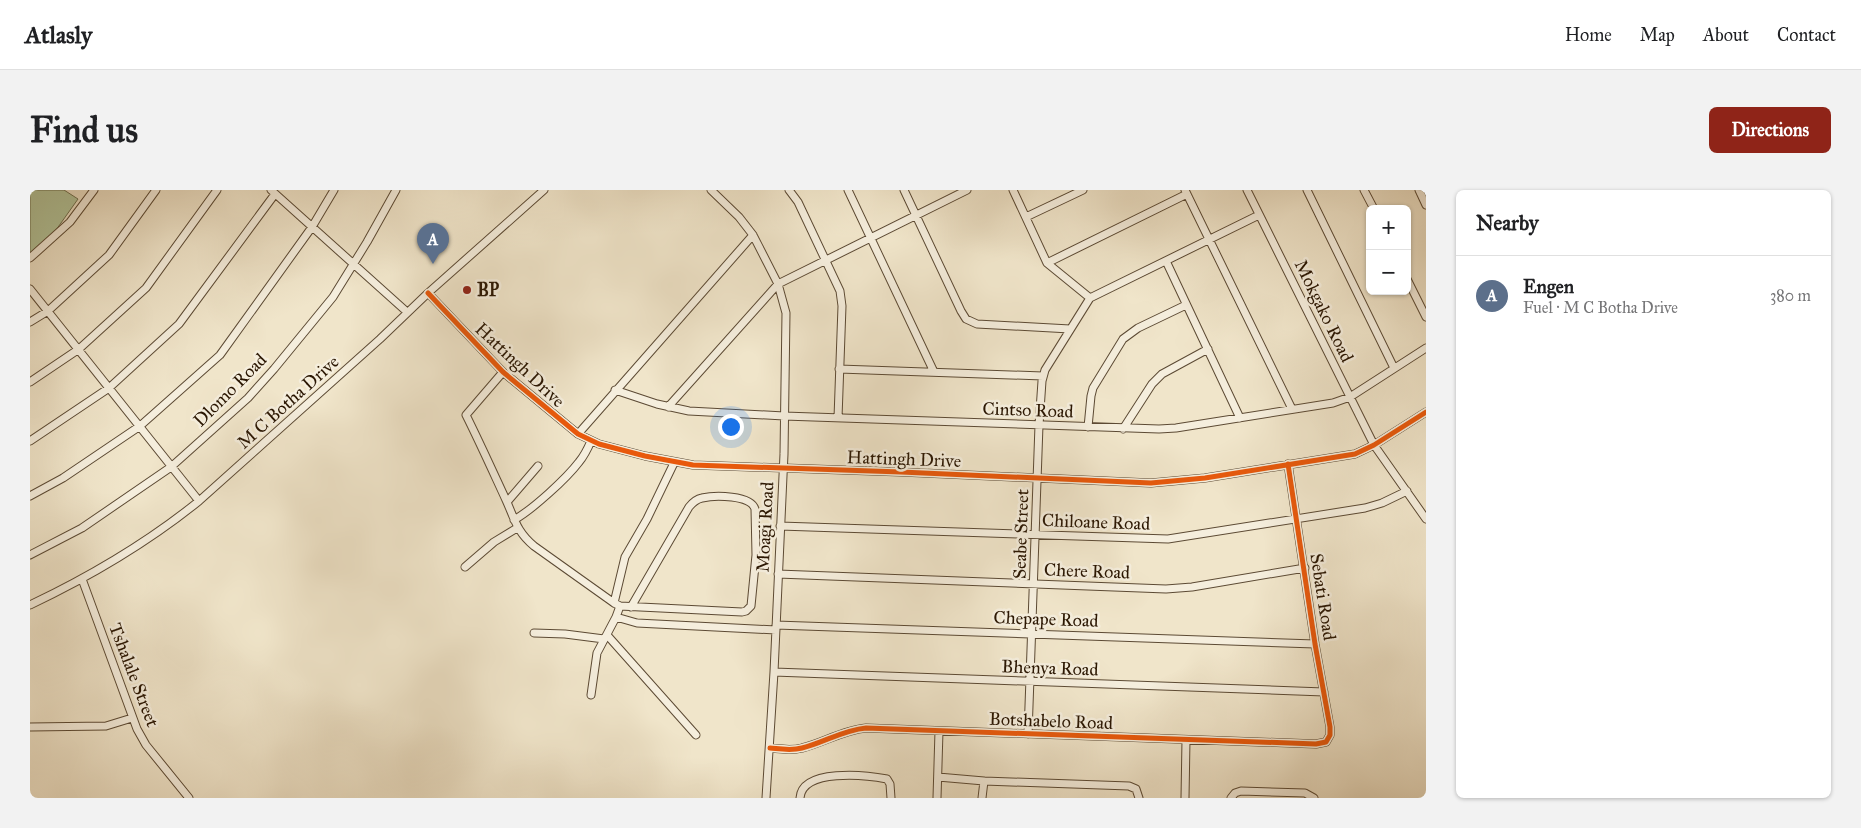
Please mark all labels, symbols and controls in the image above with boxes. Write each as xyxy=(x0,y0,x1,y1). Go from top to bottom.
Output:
text: Atlasly xyxy=(25,20,92,50)
text: Home xyxy=(1565,24,1612,46)
text: Map xyxy=(1640,24,1675,46)
text: About xyxy=(1703,24,1749,46)
text: Contact xyxy=(1777,24,1836,46)
button: Directions xyxy=(1709,107,1831,153)
text: Find us xyxy=(30,109,138,152)
map controls xyxy=(1366,205,1411,295)
button: + xyxy=(1366,205,1411,250)
text: Nearby xyxy=(1476,210,1539,236)
pin: A xyxy=(417,223,449,264)
button: − xyxy=(1366,250,1411,295)
street label: Mokgako Road xyxy=(1289,256,1358,366)
text: Engen xyxy=(1523,275,1574,298)
place label: BP xyxy=(477,279,500,301)
marker: BP xyxy=(461,284,473,296)
text: A xyxy=(1487,286,1497,305)
text: 380 m xyxy=(1770,286,1811,305)
text: Fuel · M C Botha Drive xyxy=(1523,298,1678,317)
street label: Hattingh Drive xyxy=(470,318,569,413)
street label: Dlomo Road xyxy=(189,349,271,431)
street label: M C Botha Drive xyxy=(233,351,343,453)
street label: Cintso Road xyxy=(982,397,1074,423)
your location xyxy=(718,414,744,440)
street label: Hattingh Drive xyxy=(846,446,962,473)
street label: Moagi Road xyxy=(752,481,779,573)
street label: Seabe Street xyxy=(1008,488,1034,579)
street label: Chiloane Road xyxy=(1042,509,1150,535)
street label: Sebati Road xyxy=(1305,552,1341,642)
street label: Chere Road xyxy=(1044,559,1130,583)
street label: Chepape Road xyxy=(993,606,1099,632)
street label: Tshalale Street xyxy=(104,620,164,731)
street label: Bhenya Road xyxy=(1001,655,1099,681)
street label: Botshabelo Road xyxy=(989,708,1113,734)

